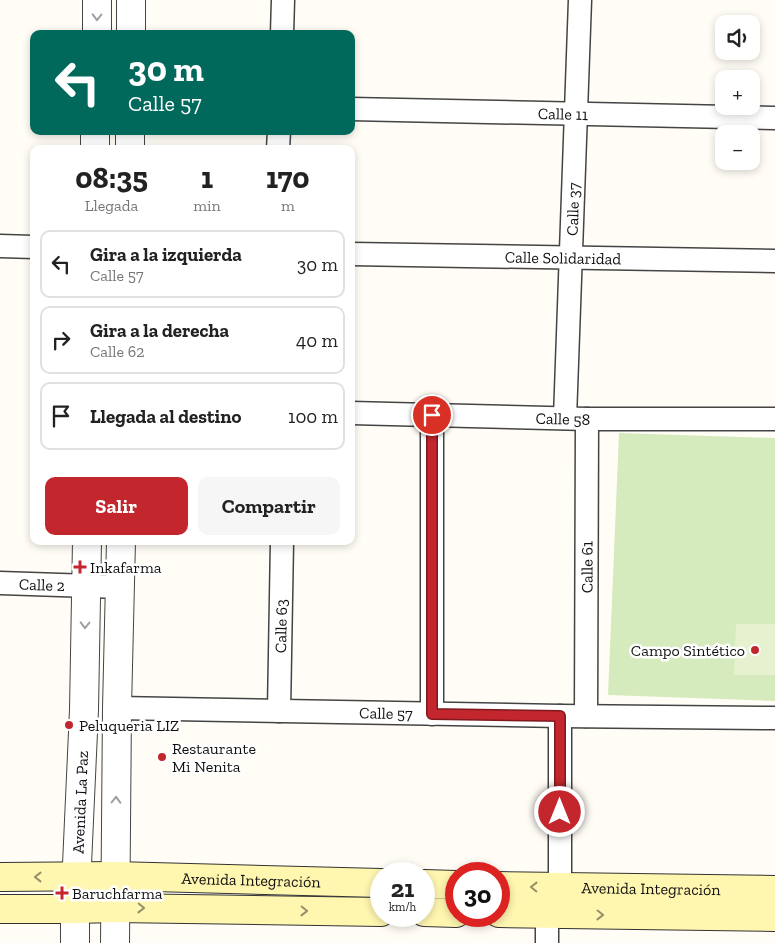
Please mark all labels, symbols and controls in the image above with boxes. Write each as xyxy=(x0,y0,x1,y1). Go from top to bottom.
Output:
one-way arrow xyxy=(92,14,102,21)
map controls xyxy=(715,15,760,170)
button: sound xyxy=(715,15,760,60)
text: 30 m xyxy=(128,48,204,90)
icon: left xyxy=(45,50,110,115)
button: + xyxy=(715,70,760,115)
text: Calle 57 xyxy=(128,90,202,117)
street label: Calle 11 xyxy=(538,104,588,124)
button: − xyxy=(715,125,760,170)
text: 08:35 xyxy=(75,160,148,196)
text: 1 xyxy=(201,160,213,196)
text: 170 xyxy=(266,160,310,196)
street label: Calle 37 xyxy=(563,182,583,236)
text: Llegada xyxy=(85,196,138,215)
text: min xyxy=(193,196,221,215)
text: m xyxy=(281,196,295,215)
text: Gira a la izquierda xyxy=(90,243,242,266)
street label: Calle Solidaridad xyxy=(505,248,621,268)
icon: left xyxy=(47,250,75,278)
text: 30 m xyxy=(297,253,338,276)
text: Calle 57 xyxy=(90,266,143,285)
text: Gira a la derecha xyxy=(90,319,229,342)
icon: right xyxy=(47,326,75,354)
text: 40 m xyxy=(296,329,338,352)
text: Calle 62 xyxy=(90,342,144,361)
pin xyxy=(411,394,453,436)
icon: arrive xyxy=(418,401,446,429)
icon: arrive xyxy=(47,402,75,430)
text: Llegada al destino xyxy=(90,405,241,428)
text: 100 m xyxy=(288,405,338,428)
street label: Calle 58 xyxy=(535,409,590,429)
button: Salir xyxy=(45,477,188,535)
button: Compartir xyxy=(198,477,340,535)
street label: Calle 61 xyxy=(577,541,597,593)
place label: Inkafarma xyxy=(90,558,162,577)
marker: Inkafarma xyxy=(74,561,86,573)
street label: Calle 2 xyxy=(19,575,65,595)
street label: Calle 63 xyxy=(271,599,291,653)
one-way arrow xyxy=(80,621,91,629)
place label: Campo Sintético xyxy=(631,641,745,660)
marker: Campo Sintético xyxy=(749,644,761,656)
street label: Calle 57 xyxy=(359,703,413,723)
place label: Peluqueria LIZ xyxy=(79,716,179,735)
marker: Peluqueria LIZ xyxy=(63,719,75,731)
place label: Restaurante Mi Nenita xyxy=(172,739,256,776)
street label: Avenida La Paz xyxy=(69,750,92,854)
marker: Restaurante Mi Nenita xyxy=(156,751,168,763)
position arrow xyxy=(533,785,585,837)
one-way arrow xyxy=(111,795,121,803)
speed limit sign: 30 xyxy=(445,862,510,927)
street label: Avenida Integración xyxy=(181,869,322,891)
one-way arrow xyxy=(34,872,42,882)
text: 21 xyxy=(391,873,414,903)
street label: Avenida Integración xyxy=(581,878,722,899)
one-way arrow xyxy=(530,882,538,892)
place label: Baruchfarma xyxy=(72,884,163,903)
marker: Baruchfarma xyxy=(56,887,68,899)
text: km/h xyxy=(389,900,416,914)
one-way arrow xyxy=(138,903,146,913)
one-way arrow xyxy=(300,905,308,916)
one-way arrow xyxy=(596,909,604,920)

